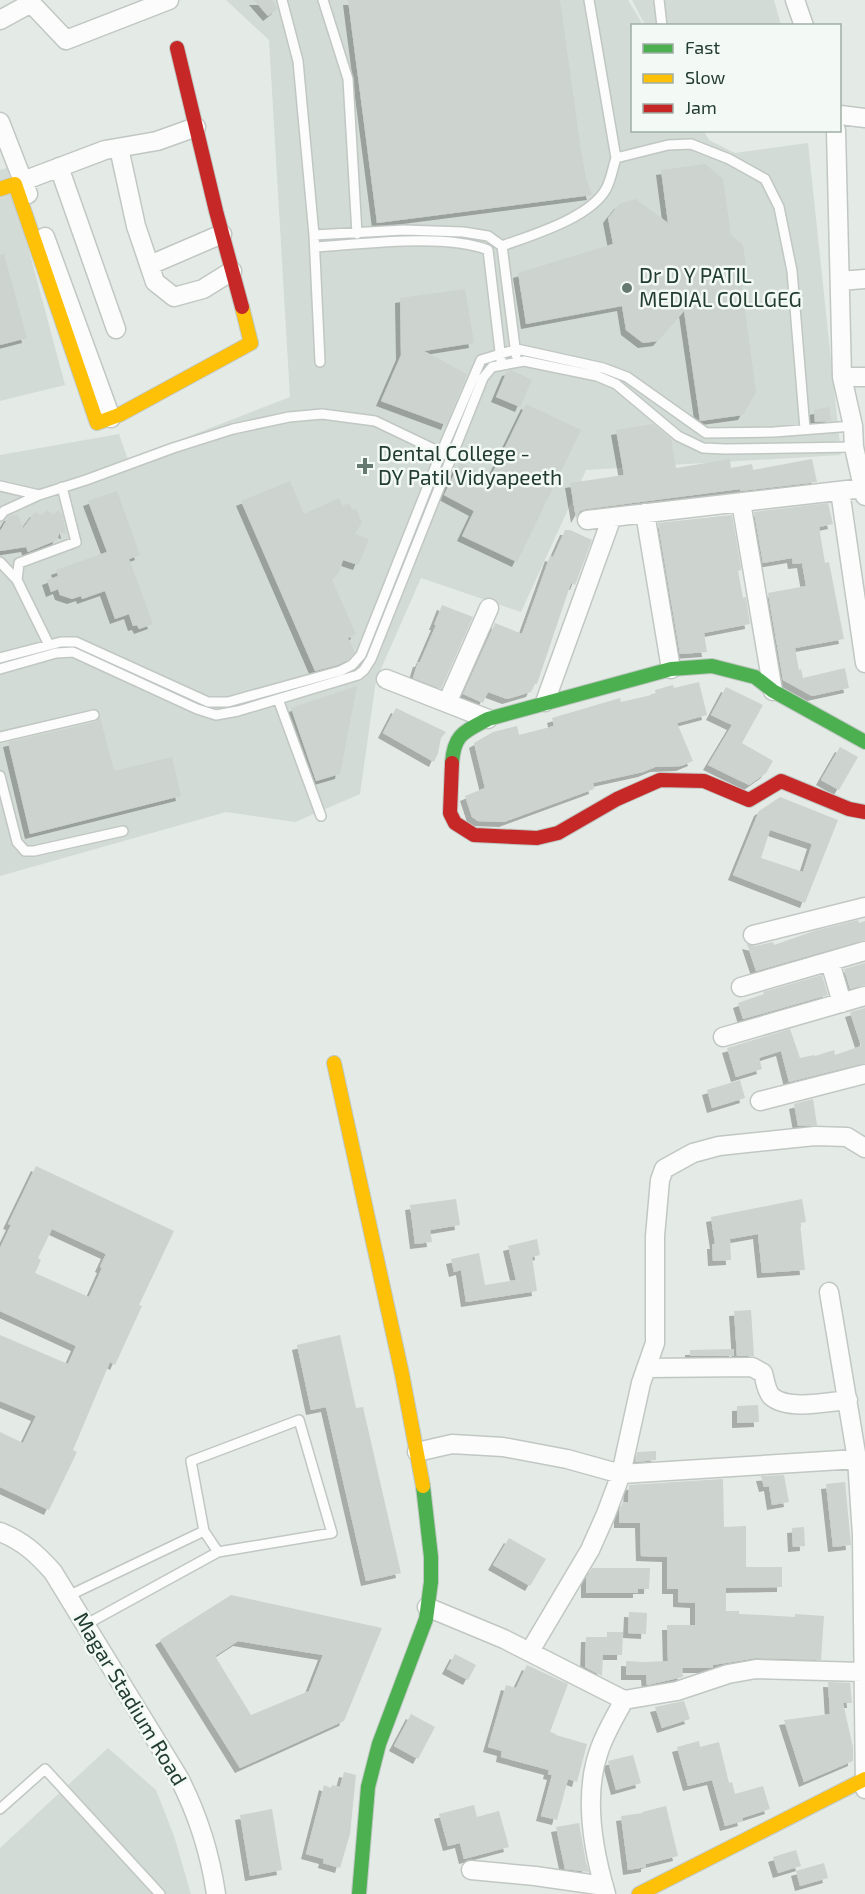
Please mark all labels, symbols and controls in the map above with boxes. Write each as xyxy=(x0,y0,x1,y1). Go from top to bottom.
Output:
legend xyxy=(631,24,841,132)
text: Fast xyxy=(685,36,720,58)
text: Slow xyxy=(685,66,726,88)
text: Jam xyxy=(685,96,717,118)
place label: Dr D Y PATIL MEDIAL COLLGEG xyxy=(639,262,802,311)
marker: Dr D Y PATIL MEDIAL COLLGEG xyxy=(620,281,634,295)
place label: Dental College - DY Patil Vidyapeeth xyxy=(378,440,562,489)
marker: Dental College - DY Patil Vidyapeeth xyxy=(356,457,374,475)
street label: Magar Stadium Road xyxy=(70,1607,193,1789)

